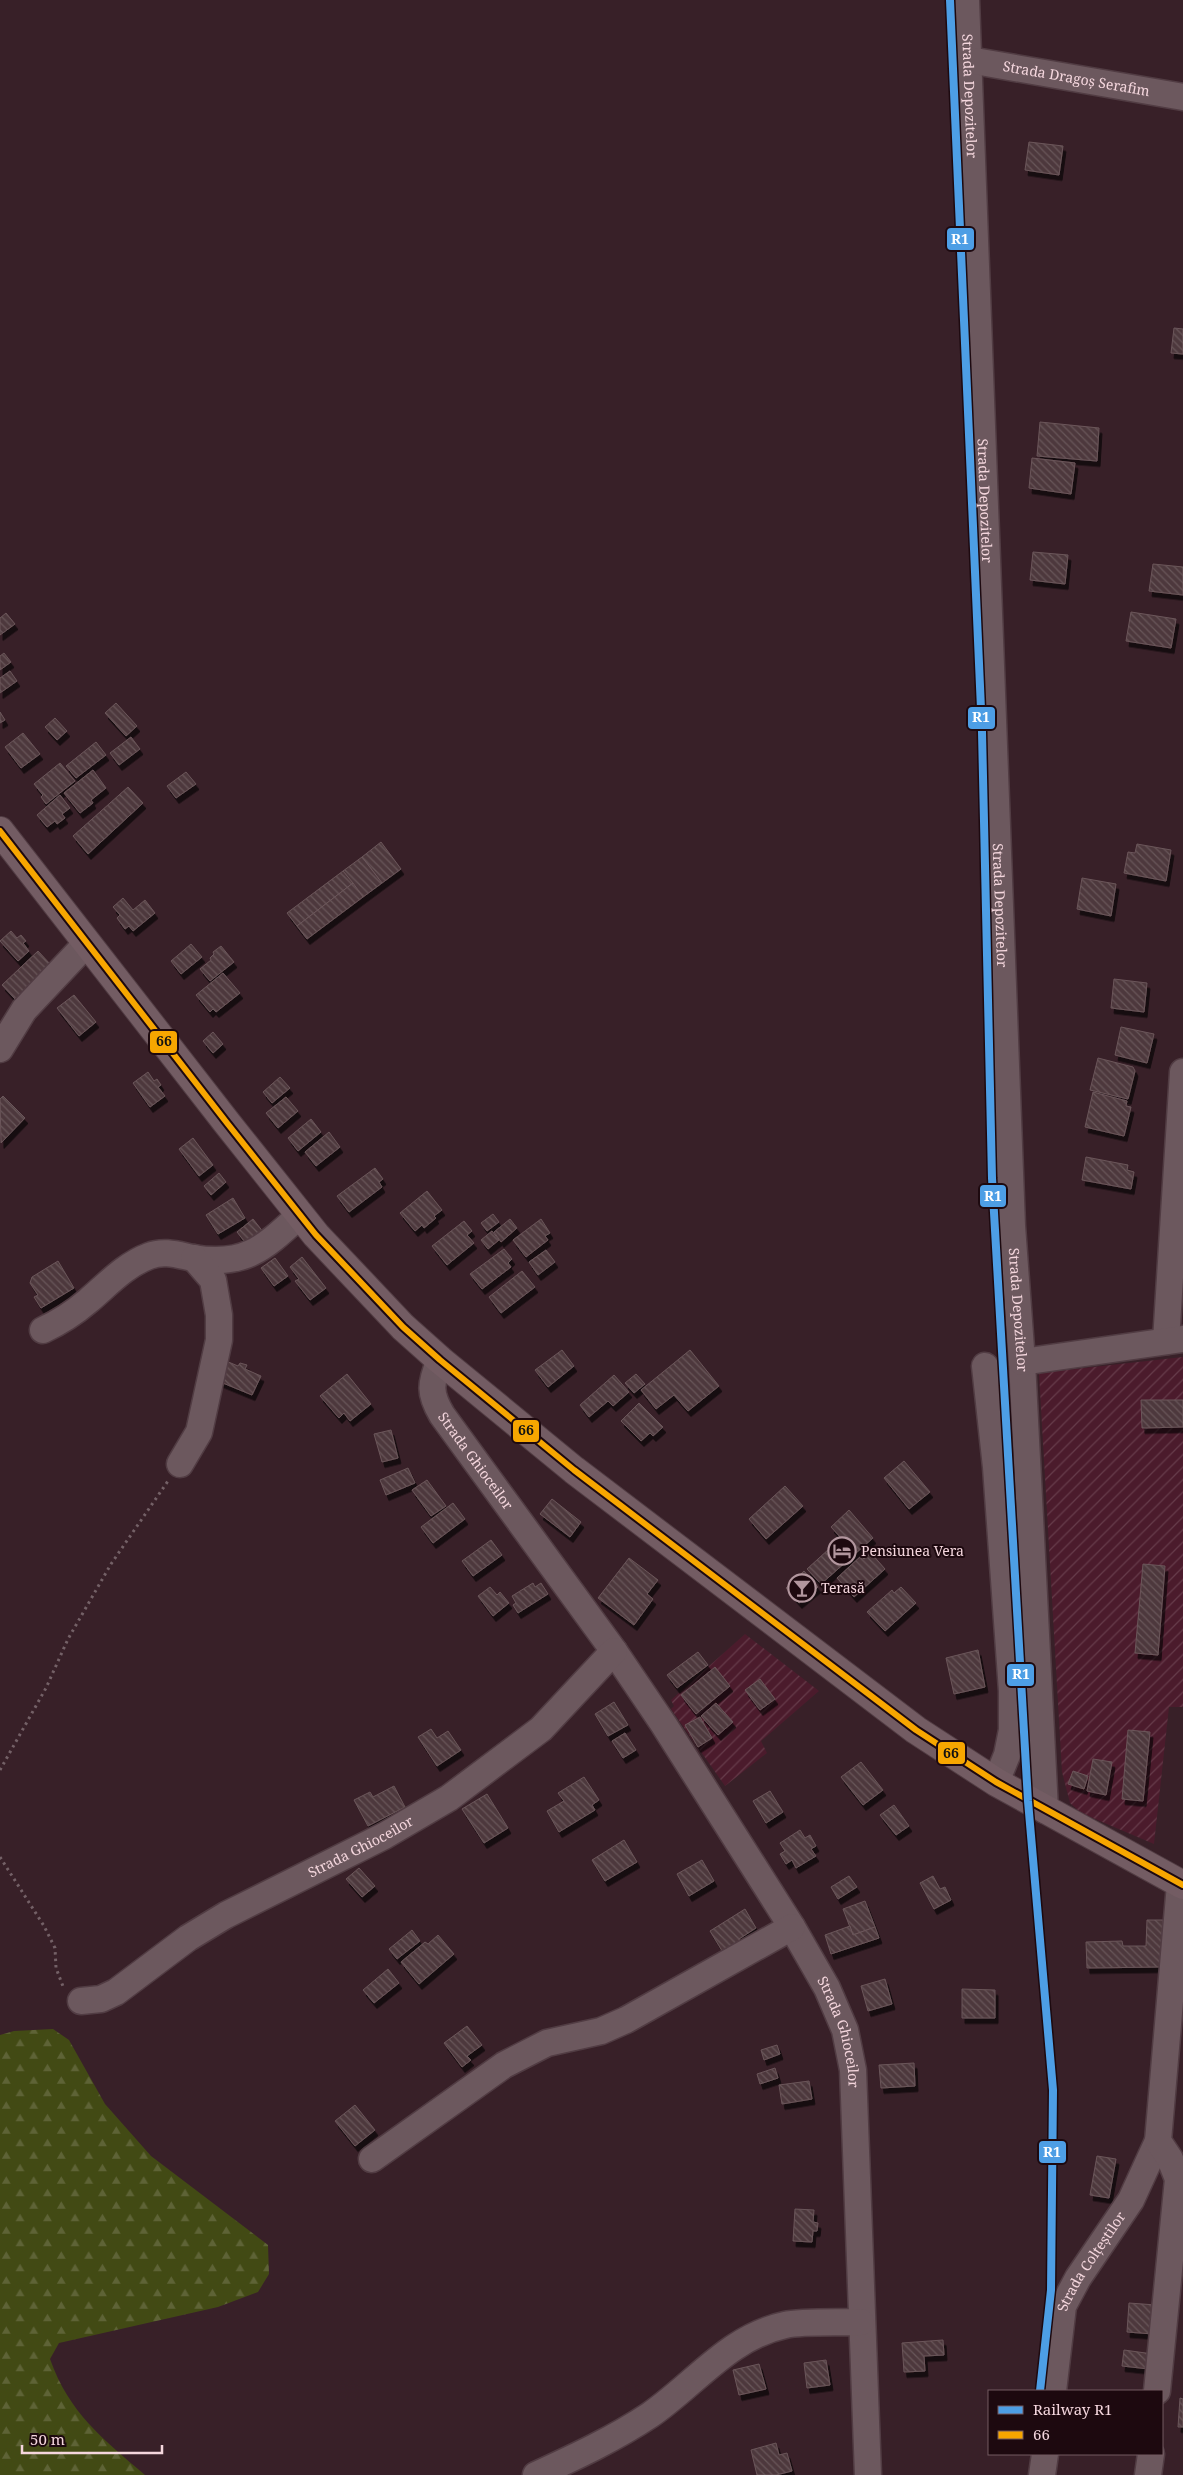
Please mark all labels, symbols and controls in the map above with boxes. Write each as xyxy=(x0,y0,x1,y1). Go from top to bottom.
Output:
street label: Strada Depozitelor xyxy=(958,33,982,159)
street label: Strada Dragoș Serafim xyxy=(1002,56,1151,100)
line badge: R1 xyxy=(946,227,975,251)
text: R1 xyxy=(951,229,969,248)
street label: Strada Depozitelor xyxy=(973,438,997,564)
line badge: R1 xyxy=(967,706,996,730)
text: R1 xyxy=(972,707,990,726)
street label: Strada Depozitelor xyxy=(989,843,1012,968)
line badge: 66 xyxy=(149,1030,178,1054)
text: 66 xyxy=(156,1031,172,1050)
line badge: R1 xyxy=(979,1184,1007,1208)
text: R1 xyxy=(984,1186,1002,1205)
street label: Strada Depozitelor xyxy=(1005,1247,1033,1373)
street label: Strada Ghioceilor xyxy=(434,1408,518,1514)
line badge: 66 xyxy=(512,1419,540,1443)
text: 66 xyxy=(518,1420,534,1439)
hotel icon: Pensiunea Vera xyxy=(827,1536,857,1566)
place label: Pensiunea Vera xyxy=(861,1541,964,1560)
bar icon: Terasă xyxy=(787,1573,817,1603)
place label: Terasă xyxy=(821,1578,865,1597)
line badge: R1 xyxy=(1006,1663,1035,1687)
text: R1 xyxy=(1012,1664,1030,1683)
line badge: 66 xyxy=(937,1741,966,1765)
text: 66 xyxy=(943,1743,959,1762)
street label: Strada Ghioceilor xyxy=(305,1811,417,1882)
street label: Strada Ghioceilor xyxy=(813,1972,864,2088)
line badge: R1 xyxy=(1038,2140,1067,2164)
text: R1 xyxy=(1043,2142,1061,2161)
street label: Strada Colțeștilor xyxy=(1052,2207,1130,2312)
legend xyxy=(988,2390,1163,2455)
text: Railway R1 xyxy=(1033,2399,1112,2419)
scale bar xyxy=(22,2422,162,2454)
text: 66 xyxy=(1033,2424,1050,2444)
text: 50 m xyxy=(30,2429,65,2449)

